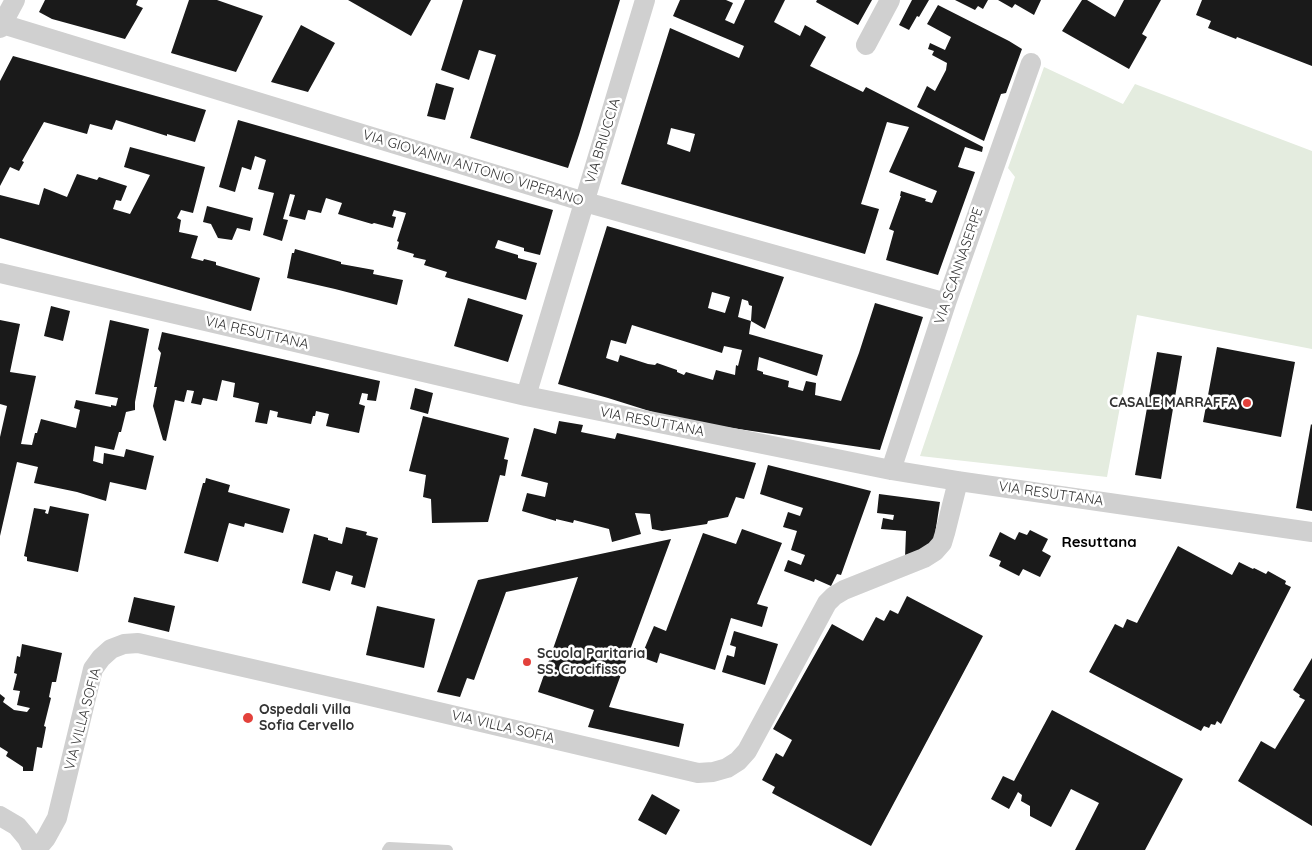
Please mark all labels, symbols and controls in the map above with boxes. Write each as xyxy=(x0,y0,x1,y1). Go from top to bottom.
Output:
street label: VIA BRIUCCIA xyxy=(582,96,624,186)
street label: VIA GIOVANNI ANTONIO VIPERANO xyxy=(361,126,585,210)
street label: VIA SCANNASERPE xyxy=(931,205,987,327)
street label: VIA RESUTTANA xyxy=(204,313,310,353)
place label: CASALE MARRAFFA xyxy=(1109,395,1237,411)
marker: CASALE MARRAFFA xyxy=(1241,397,1253,409)
street label: VIA RESUTTANA xyxy=(598,404,706,440)
street label: VIA RESUTTANA xyxy=(997,478,1105,510)
district label: Resuttana xyxy=(1061,533,1137,551)
place label: Scuola Paritaria SS. Crocifisso xyxy=(537,646,645,679)
marker: Scuola Paritaria SS. Crocifisso xyxy=(521,656,533,668)
street label: VIA VILLA SOFIA xyxy=(61,666,105,772)
place label: Ospedali Villa Sofia Cervello xyxy=(259,702,354,734)
street label: VIA VILLA SOFIA xyxy=(450,707,556,747)
marker: Ospedali Villa Sofia Cervello xyxy=(241,711,255,725)

